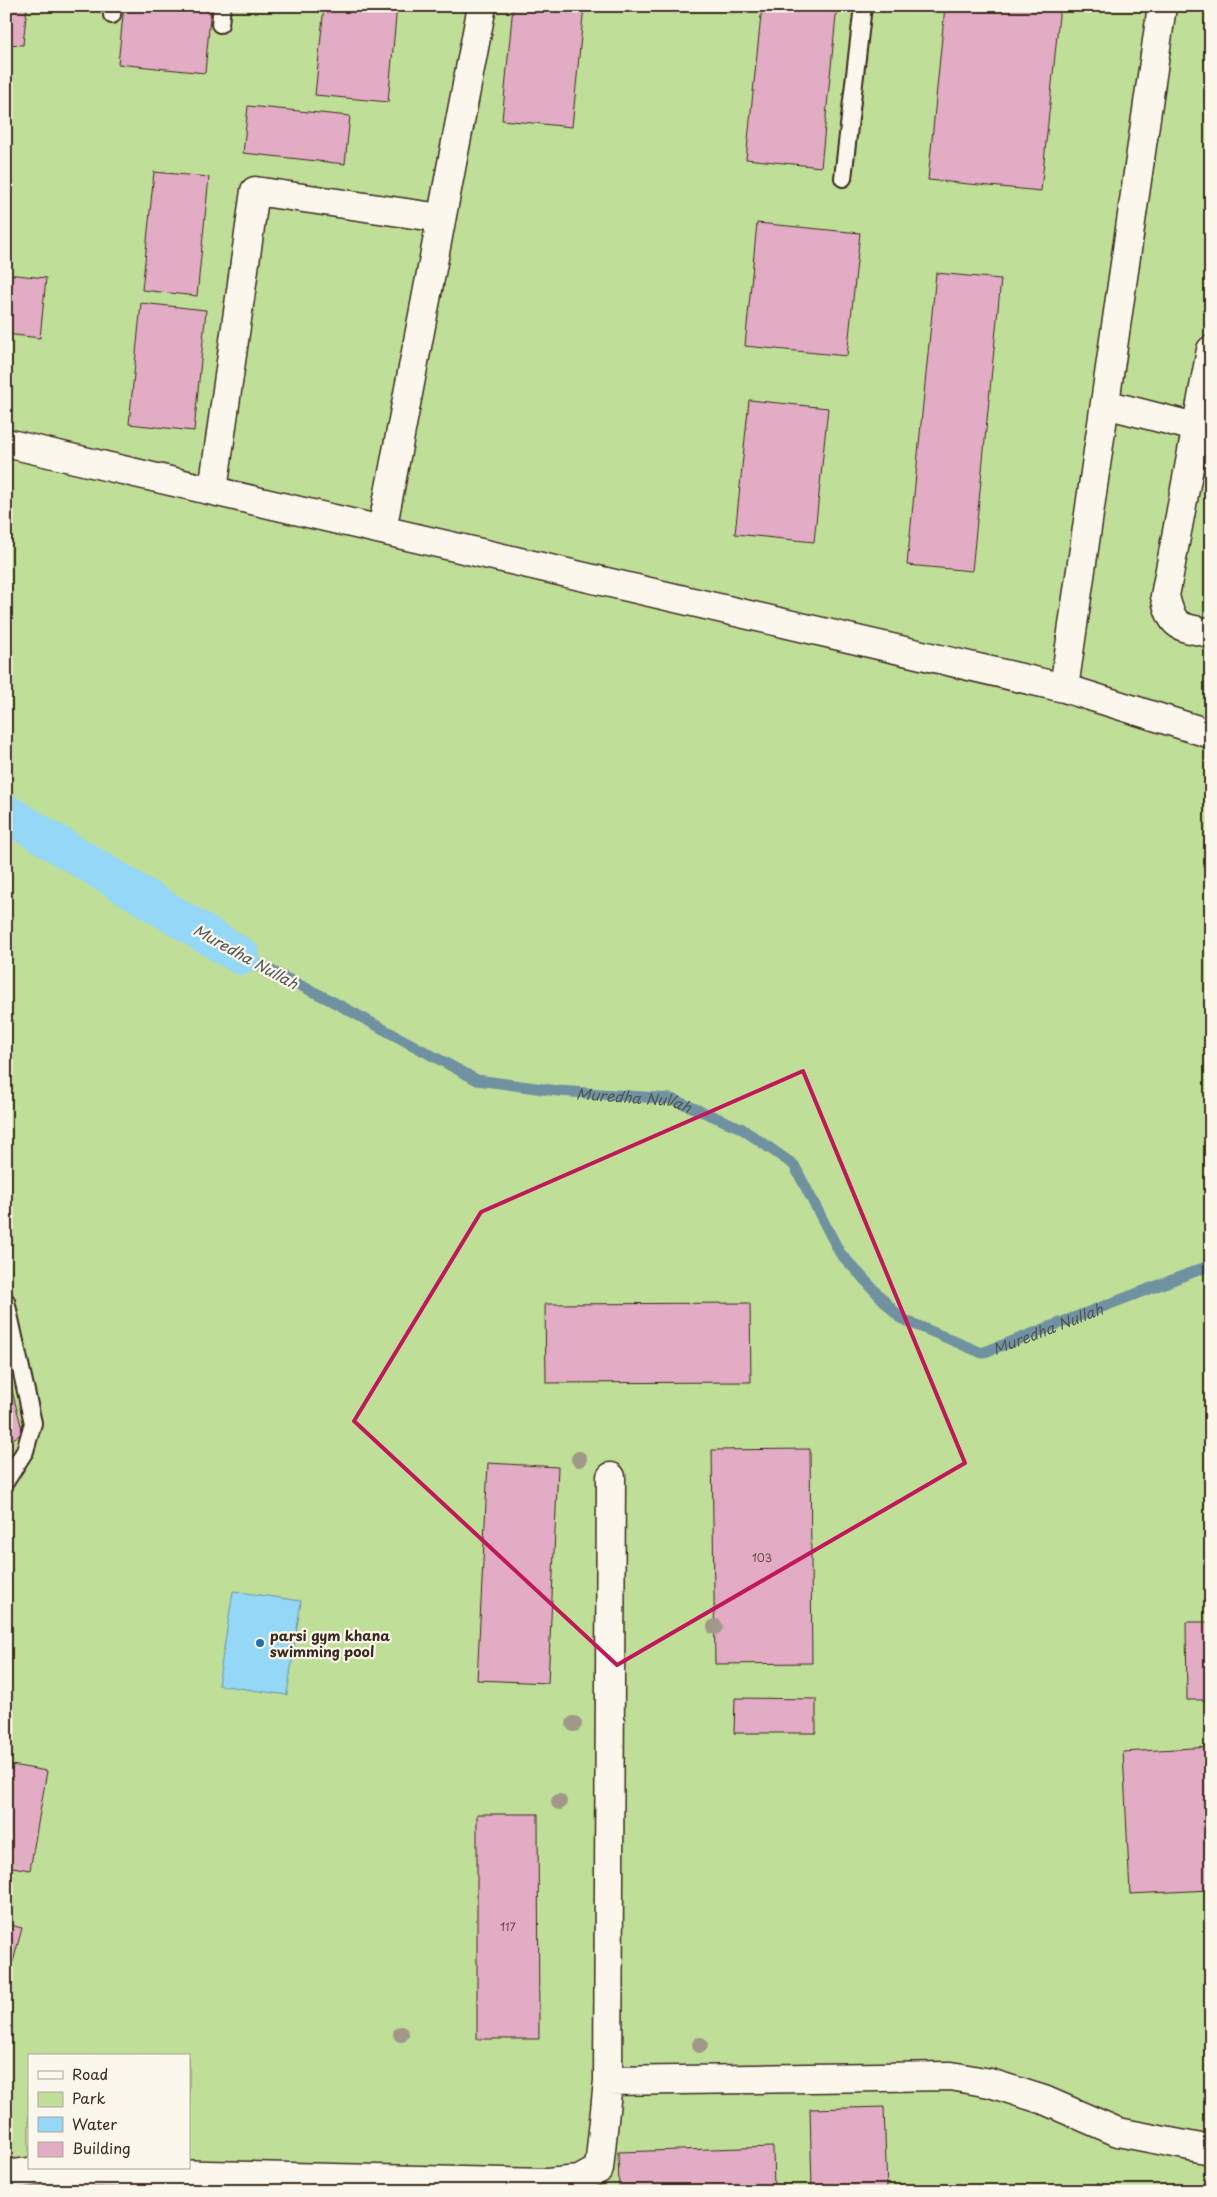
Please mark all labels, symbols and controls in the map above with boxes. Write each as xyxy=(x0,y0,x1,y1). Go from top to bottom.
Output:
water label: Muredha Nullah xyxy=(189,918,303,994)
water label: Muredha Nullah xyxy=(575,1081,696,1118)
water label: Muredha Nullah xyxy=(989,1296,1106,1360)
house number: 103 xyxy=(752,1549,772,1566)
place label: parsi gym khana swimming pool xyxy=(270,1625,390,1662)
marker: parsi gym khana swimming pool xyxy=(254,1637,266,1649)
house number: 117 xyxy=(500,1918,516,1935)
legend xyxy=(28,2054,190,2170)
text: Road xyxy=(72,2062,108,2085)
text: Park xyxy=(72,2086,106,2109)
text: Water xyxy=(72,2112,117,2135)
text: Building xyxy=(72,2136,131,2159)

